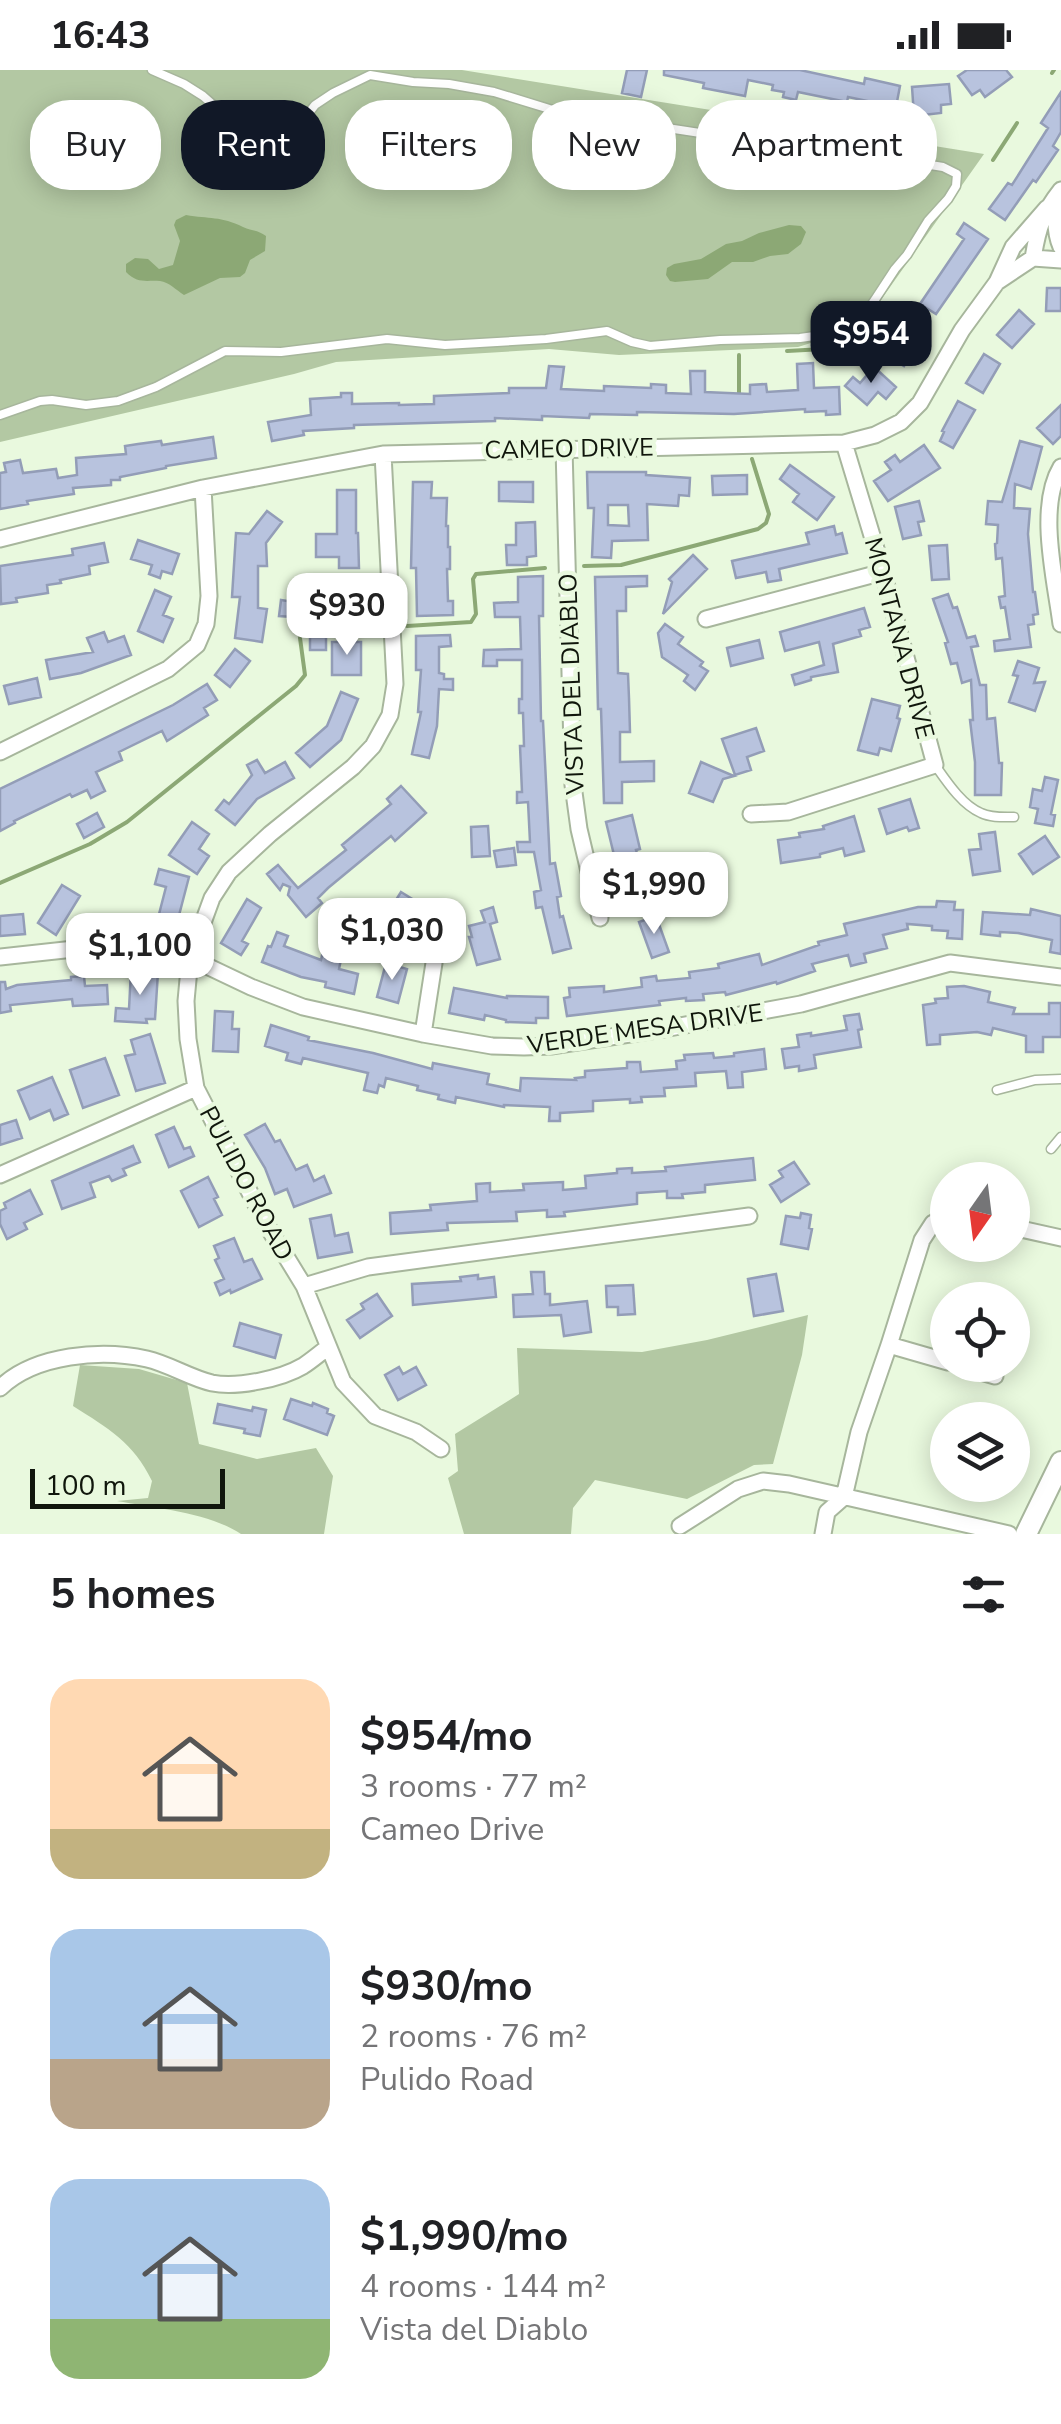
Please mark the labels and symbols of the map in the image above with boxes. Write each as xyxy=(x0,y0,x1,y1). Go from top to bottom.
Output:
pin: $954 xyxy=(812,301,930,386)
street label: CAMEO DRIVE xyxy=(484,431,654,467)
street label: MONTANA DRIVE xyxy=(856,534,942,743)
pin: $930 xyxy=(288,573,406,658)
street label: VISTA DEL DIABLO xyxy=(551,573,593,796)
pin: $1,990 xyxy=(573,852,735,937)
pin: $1,030 xyxy=(311,898,473,983)
pin: $1,100 xyxy=(59,913,221,998)
street label: VERDE MESA DRIVE xyxy=(524,996,765,1062)
street label: PULIDO ROAD xyxy=(191,1100,301,1267)
north arrow xyxy=(930,1162,1030,1262)
scale bar xyxy=(30,1464,225,1508)

